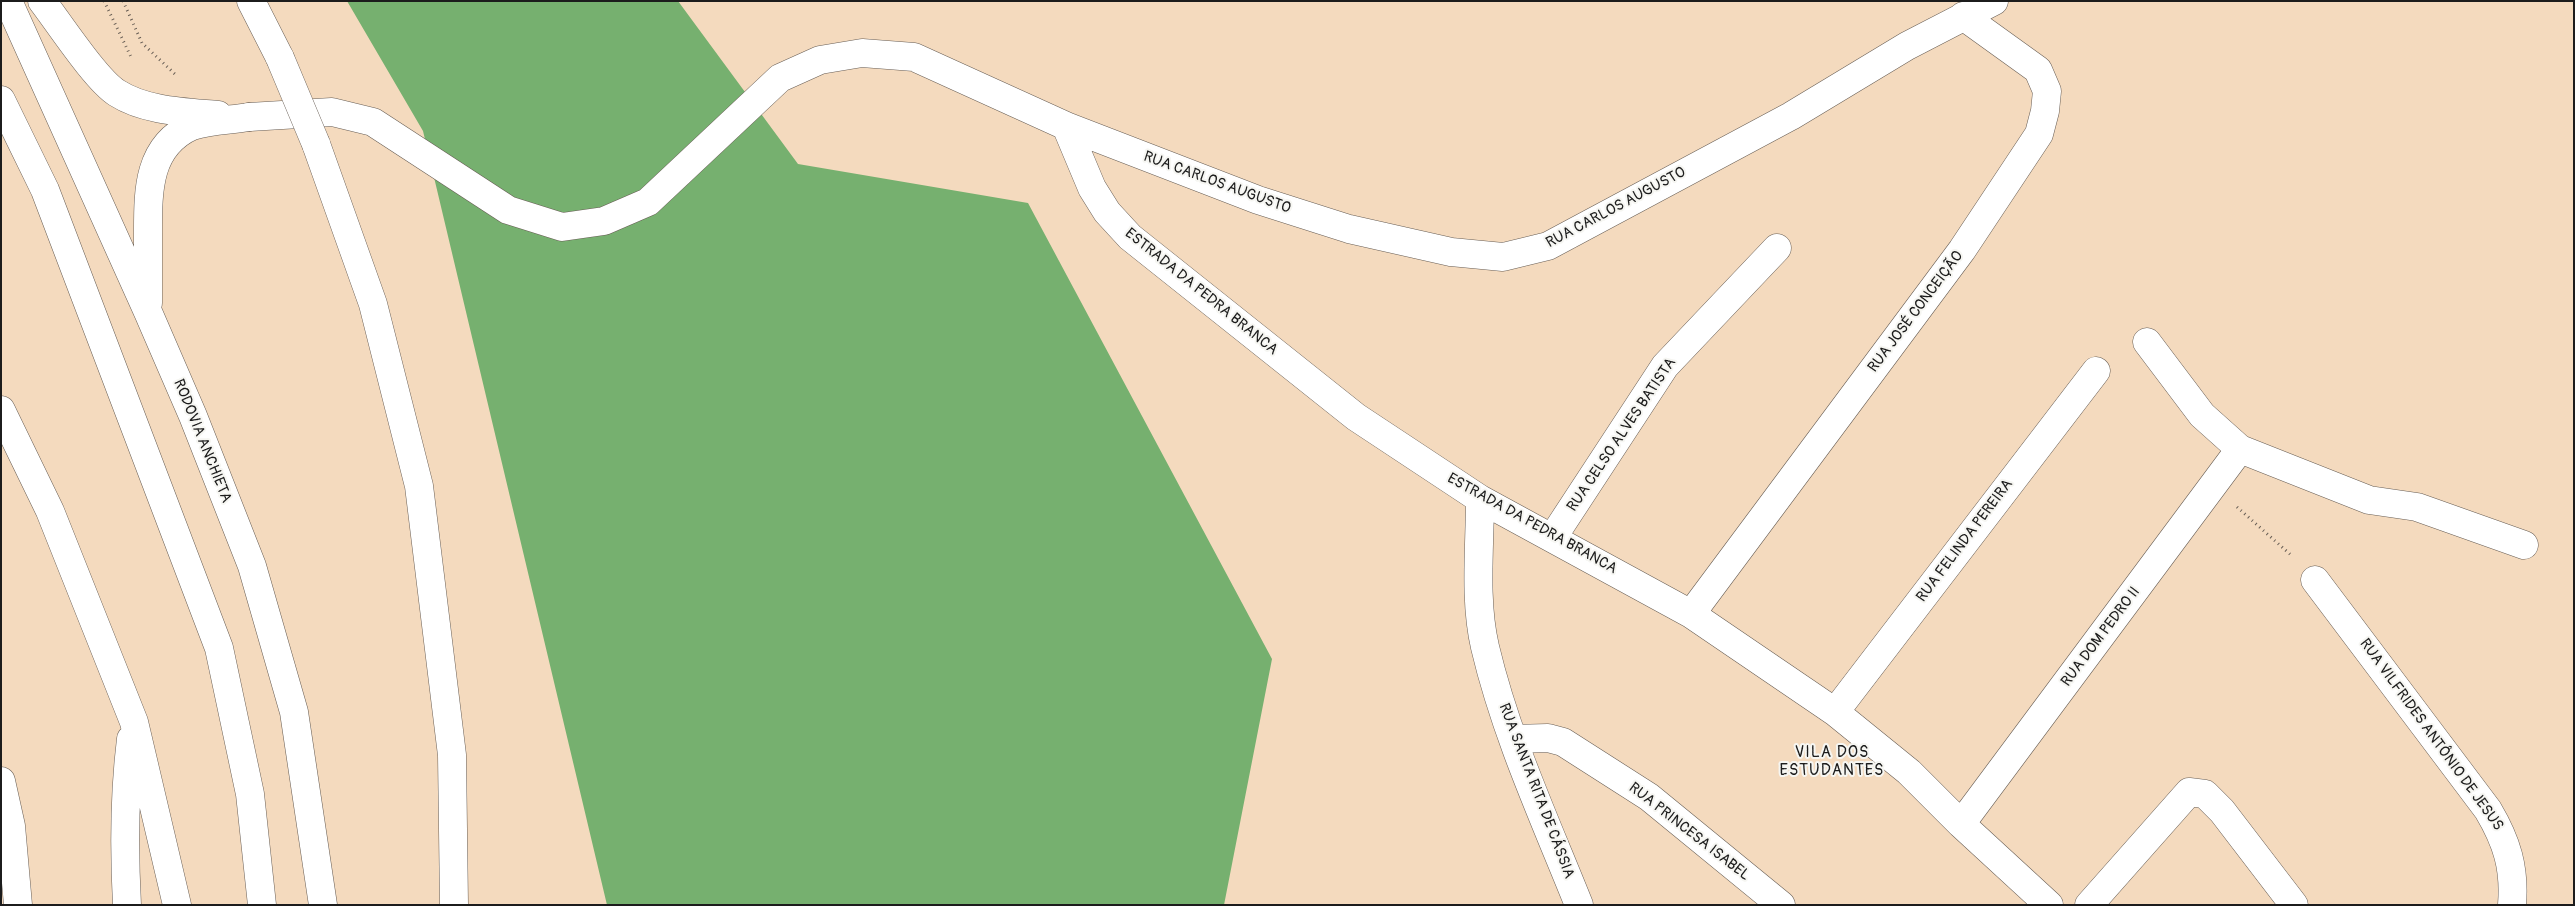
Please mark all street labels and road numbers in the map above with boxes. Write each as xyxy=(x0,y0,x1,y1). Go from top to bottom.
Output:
street label: RUA CARLOS AUGUSTO xyxy=(1141,148,1293,218)
street label: RUA CARLOS AUGUSTO xyxy=(1543,164,1689,252)
street label: ESTRADA DA PEDRA BRANCA xyxy=(1121,225,1281,359)
street label: RUA JOSÉ CONCEIÇÃO xyxy=(1864,248,1968,376)
street label: RUA CELSO ALVES BATISTA xyxy=(1564,355,1680,515)
street label: RODOVIA ANCHIETA xyxy=(169,377,235,505)
street label: ESTRADA DA PEDRA BRANCA xyxy=(1444,470,1620,578)
street label: RUA FELINDA PEREIRA xyxy=(1913,476,2017,606)
street label: RUA DOM PEDRO II xyxy=(2058,584,2144,690)
street label: RUA VILFRIDES ANTÔNIO DE JESUS xyxy=(2355,636,2507,834)
street label: RUA SANTA RITA DE CÁSSIA xyxy=(1494,701,1578,881)
street label: RUA PRINCESA ISABEL xyxy=(1625,779,1753,885)

